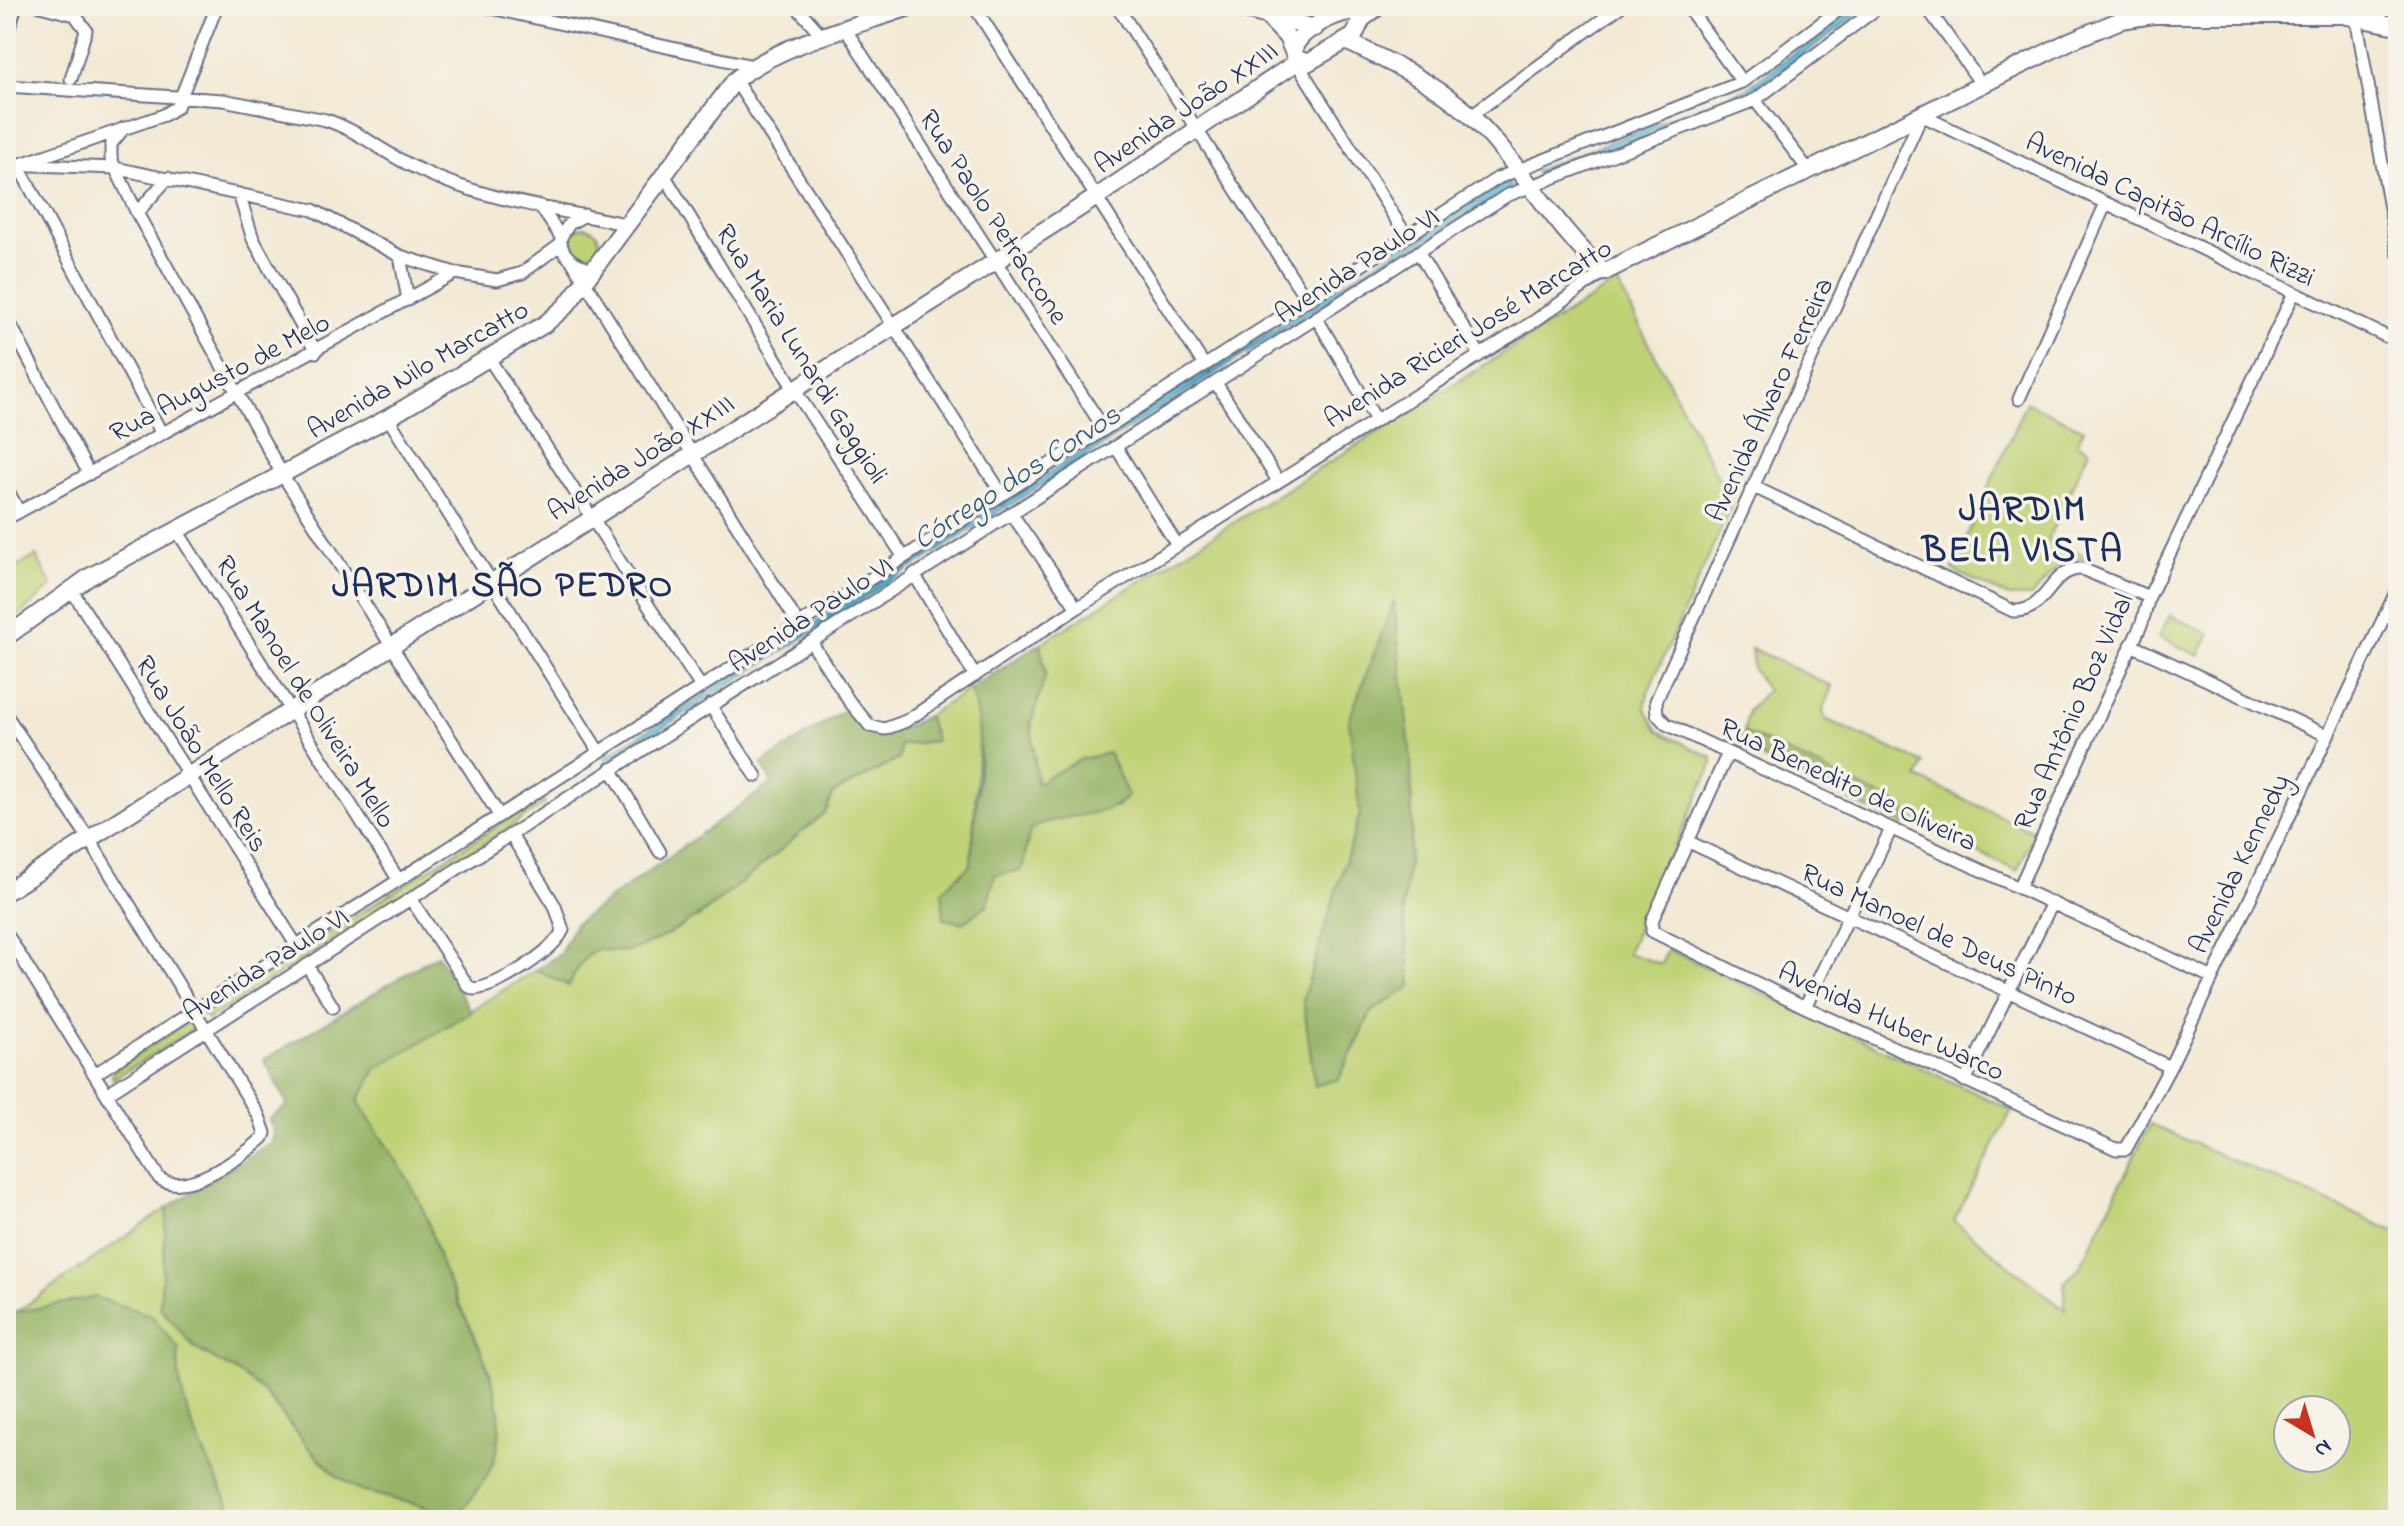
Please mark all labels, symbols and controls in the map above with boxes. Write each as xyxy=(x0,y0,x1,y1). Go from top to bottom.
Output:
street label: Avenida João XXIII xyxy=(1087,32,1287,186)
street label: Rua Paolo Petraccone xyxy=(907,102,1077,334)
street label: Avenida Capitão Arcílio Rizzi xyxy=(2018,123,2321,299)
street label: Avenida Paulo VI xyxy=(1267,198,1449,336)
street label: Rua Maria Lunardi Gaggioli xyxy=(703,217,897,493)
street label: Avenida Ricieri José Marcatto xyxy=(1317,229,1621,441)
street label: Avenida Álvaro Ferreira xyxy=(1696,271,1846,530)
street label: Avenida Nilo Marcatto xyxy=(300,291,537,451)
street label: Rua Augusto de Melo xyxy=(103,304,338,455)
street label: Avenida João XXIII xyxy=(540,385,743,533)
water label: Córrego dos Corvos xyxy=(905,394,1131,562)
district label: JARDIM BELA VISTA xyxy=(1920,485,2124,579)
street label: Avenida Paulo VI xyxy=(721,547,903,685)
street label: Rua Manoel de Oliveira Mello xyxy=(203,548,405,837)
district label: JARDIM SÃO PEDRO xyxy=(332,561,674,614)
street label: Rua Antônio Boz Vidal xyxy=(2004,587,2146,838)
street label: Rua João Mello Reis xyxy=(123,648,277,861)
street label: Rua Benedito de Oliveira xyxy=(1712,709,1983,864)
street label: Avenida Kennedy xyxy=(2180,768,2302,961)
street label: Rua Manoel de Deus Pinto xyxy=(1793,854,2084,1018)
street label: Avenida Paulo VI xyxy=(176,898,358,1034)
street label: Avenida Huber Warco xyxy=(1770,953,2011,1094)
north arrow xyxy=(2272,1394,2352,1474)
text: N xyxy=(2307,1430,2338,1465)

